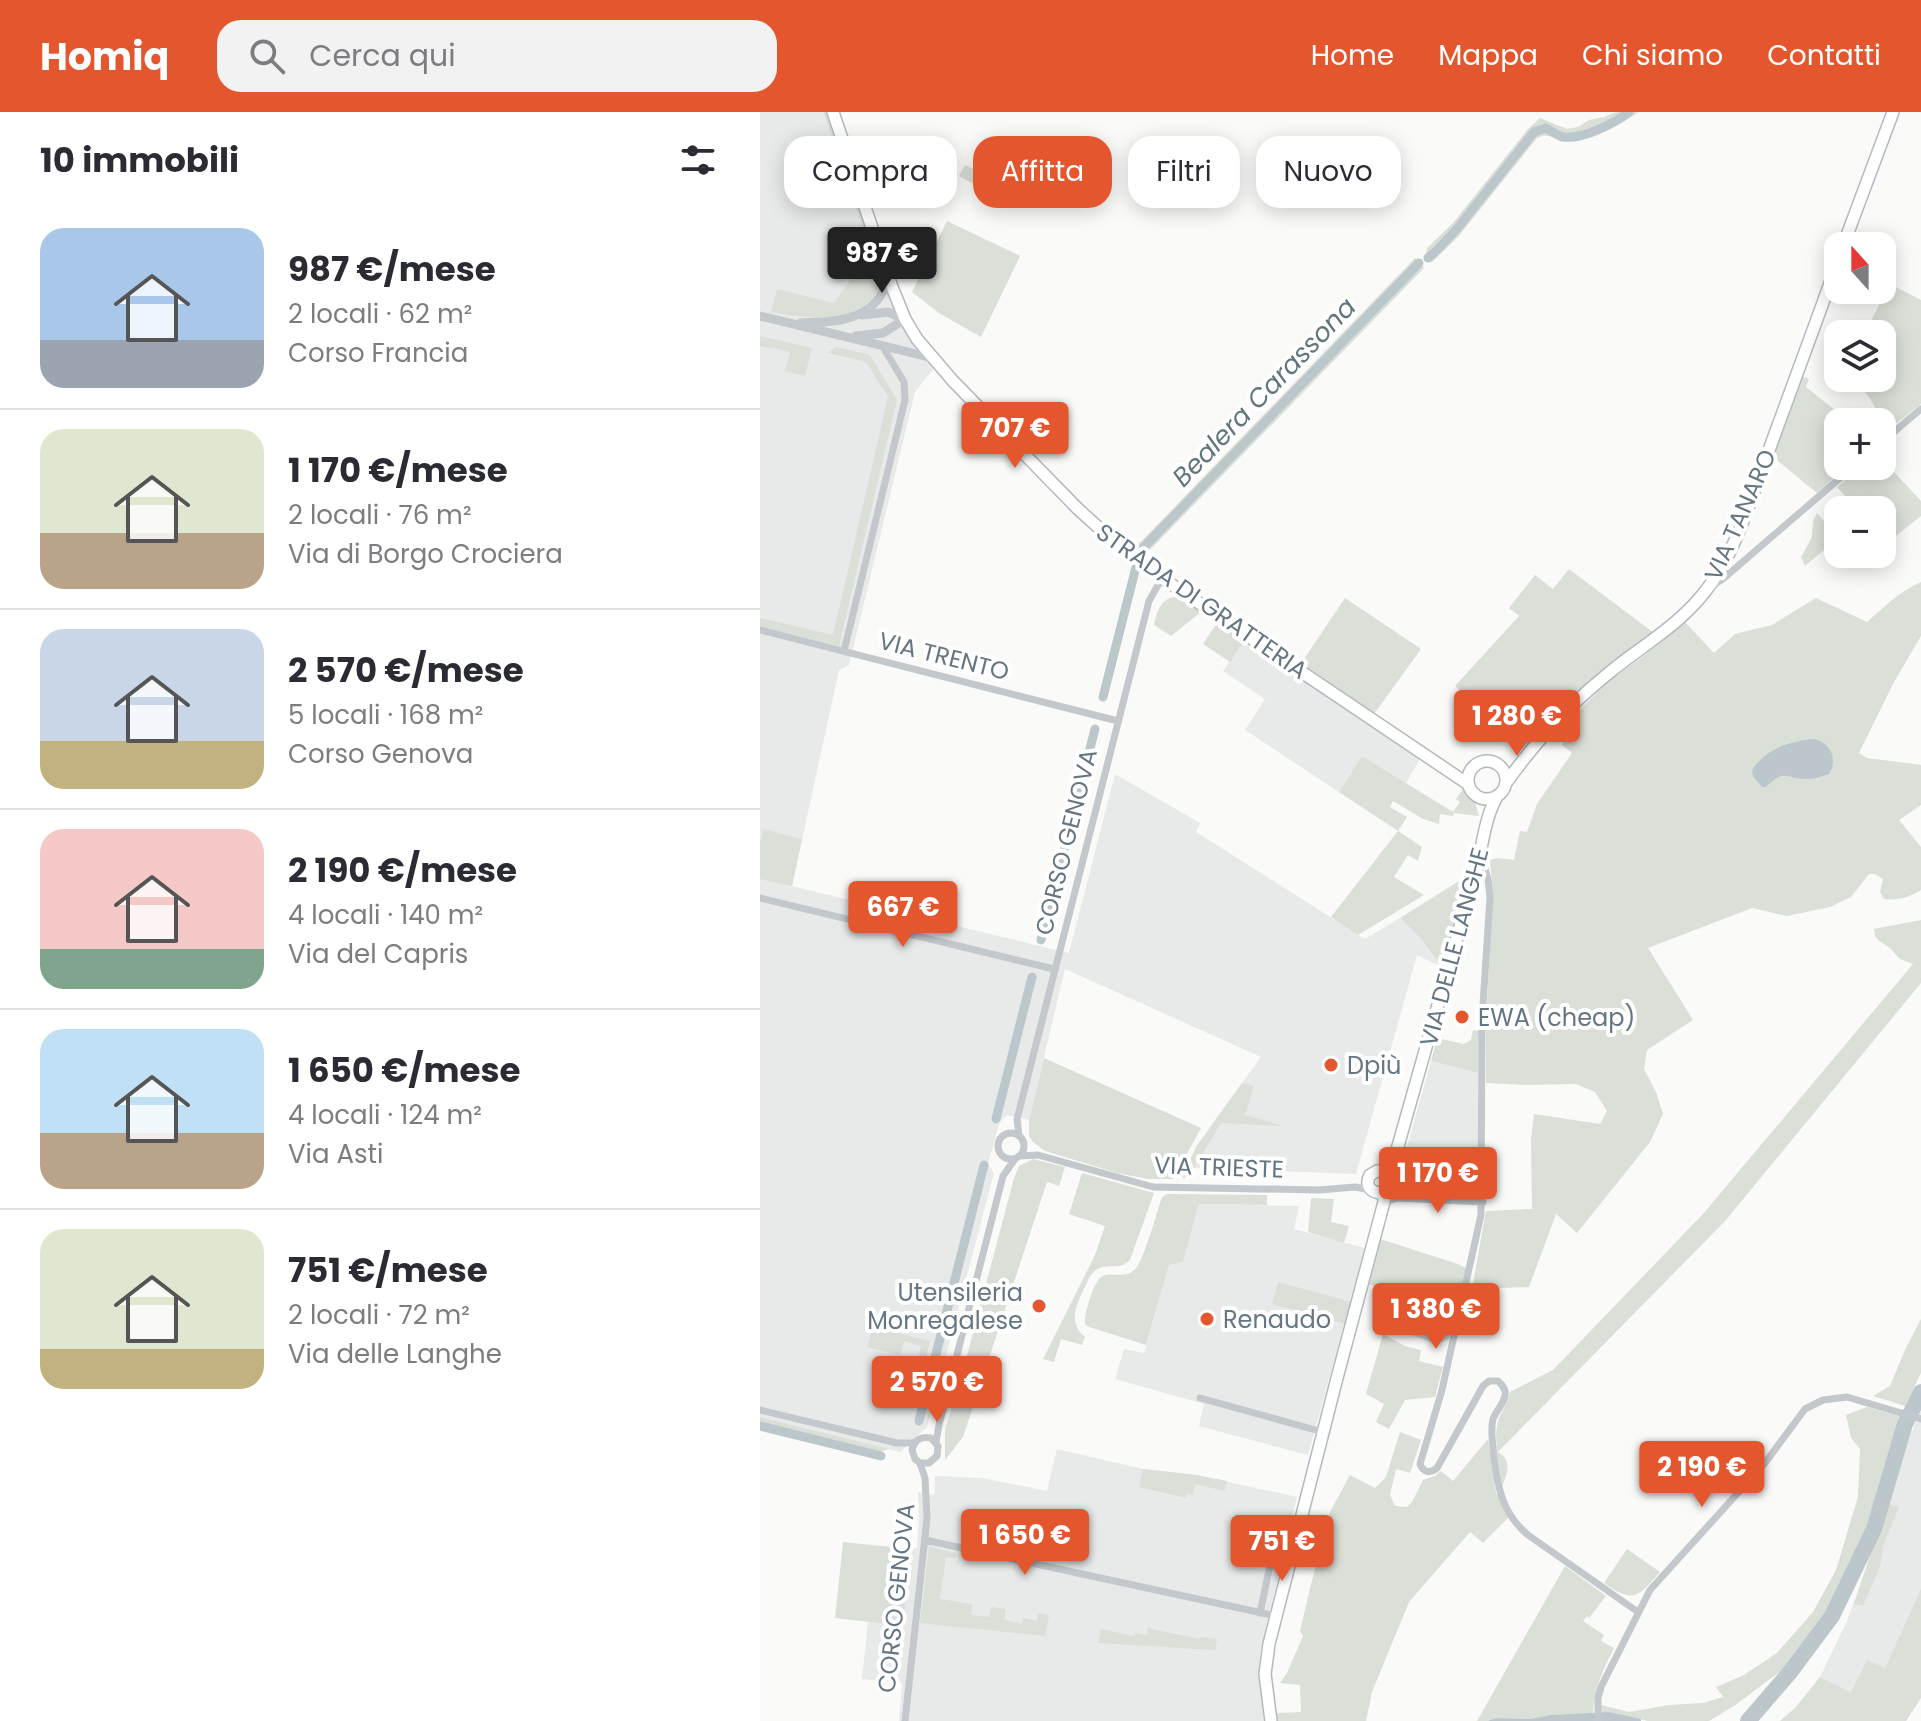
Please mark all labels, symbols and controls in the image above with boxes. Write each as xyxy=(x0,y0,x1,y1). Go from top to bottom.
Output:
search box xyxy=(217,20,777,92)
text: Homiq xyxy=(40,30,169,83)
icon: search xyxy=(245,34,289,78)
text: Cerca qui xyxy=(309,34,456,77)
text: Home xyxy=(1311,36,1394,75)
text: Mappa xyxy=(1438,36,1538,75)
text: Chi siamo xyxy=(1582,36,1723,75)
text: Contatti xyxy=(1767,36,1881,75)
text: 10 immobili xyxy=(40,136,239,184)
chip: Compra xyxy=(784,136,957,208)
chip: Affitta xyxy=(973,136,1112,208)
chip: Filtri xyxy=(1128,136,1240,208)
chip: Nuovo xyxy=(1256,136,1401,208)
icon: filters xyxy=(676,138,720,182)
pin: 987 € xyxy=(826,227,938,295)
north arrow xyxy=(1824,232,1896,304)
map controls xyxy=(1824,232,1896,568)
text: 987 € xyxy=(846,235,918,271)
text: 987 €/mese xyxy=(288,245,496,293)
icon: home xyxy=(104,260,200,356)
water label: Bealera Carassona xyxy=(1164,290,1364,494)
text: 2 locali · 62 m² xyxy=(288,296,472,332)
button: layers xyxy=(1824,320,1896,392)
text: Corso Francia xyxy=(288,335,468,371)
pin: 707 € xyxy=(959,402,1071,470)
button: + xyxy=(1824,408,1896,480)
text: 707 € xyxy=(980,410,1050,446)
street label: VIA TANARO xyxy=(1696,444,1784,586)
text: 1 170 €/mese xyxy=(288,446,508,494)
icon: home xyxy=(104,461,200,557)
button: − xyxy=(1824,496,1896,568)
text: 2 locali · 76 m² xyxy=(288,497,471,533)
street label: STRADA DI GRATTERIA xyxy=(1090,515,1314,687)
text: Via di Borgo Crociera xyxy=(288,536,563,572)
street label: VIA TRENTO xyxy=(875,624,1013,688)
text: 2 570 €/mese xyxy=(288,646,524,694)
icon: home xyxy=(104,661,200,757)
pin: 1 280 € xyxy=(1443,690,1591,758)
text: 5 locali · 168 m² xyxy=(288,697,483,733)
text: 1 280 € xyxy=(1472,698,1562,734)
text: Corso Genova xyxy=(288,736,473,772)
street label: CORSO GENOVA xyxy=(1027,746,1105,938)
street label: VIA DELLE LANGHE xyxy=(1412,844,1496,1050)
text: 2 190 €/mese xyxy=(288,846,517,894)
icon: home xyxy=(104,861,200,957)
pin: 667 € xyxy=(847,881,959,949)
text: 667 € xyxy=(866,889,940,925)
text: 4 locali · 140 m² xyxy=(288,897,483,933)
text: Via del Capris xyxy=(288,936,468,972)
place label: EWA (cheap) xyxy=(1478,1001,1635,1034)
marker: EWA (cheap) xyxy=(1453,1008,1471,1026)
text: 1 650 €/mese xyxy=(288,1046,520,1094)
place label: Dpiù xyxy=(1347,1049,1401,1082)
marker: Dpiù xyxy=(1322,1056,1340,1074)
icon: home xyxy=(104,1061,200,1157)
text: 4 locali · 124 m² xyxy=(288,1097,482,1133)
text: Via Asti xyxy=(288,1136,383,1172)
pin: 1 170 € xyxy=(1364,1147,1512,1215)
street label: VIA TRIESTE xyxy=(1154,1148,1284,1186)
text: 1 170 € xyxy=(1397,1155,1479,1191)
text: 751 €/mese xyxy=(288,1246,488,1294)
icon: home xyxy=(104,1261,200,1357)
place label: Utensileria Monregalese xyxy=(867,1276,1023,1337)
pin: 1 380 € xyxy=(1362,1283,1510,1351)
text: 1 380 € xyxy=(1390,1291,1482,1327)
text: 2 locali · 72 m² xyxy=(288,1297,470,1333)
marker: Utensileria Monregalese xyxy=(1030,1297,1048,1315)
place label: Renaudo xyxy=(1223,1303,1331,1336)
marker: Renaudo xyxy=(1198,1310,1216,1328)
text: Via delle Langhe xyxy=(288,1336,502,1372)
pin: 2 570 € xyxy=(863,1356,1011,1424)
text: 2 570 € xyxy=(890,1364,984,1400)
pin: 2 190 € xyxy=(1628,1441,1776,1509)
text: 2 190 € xyxy=(1657,1449,1747,1485)
street label: CORSO GENOVA xyxy=(870,1502,922,1694)
pin: 1 650 € xyxy=(951,1509,1099,1577)
pin: 751 € xyxy=(1226,1515,1338,1583)
text: 1 650 € xyxy=(979,1517,1071,1553)
text: 751 € xyxy=(1249,1523,1315,1559)

